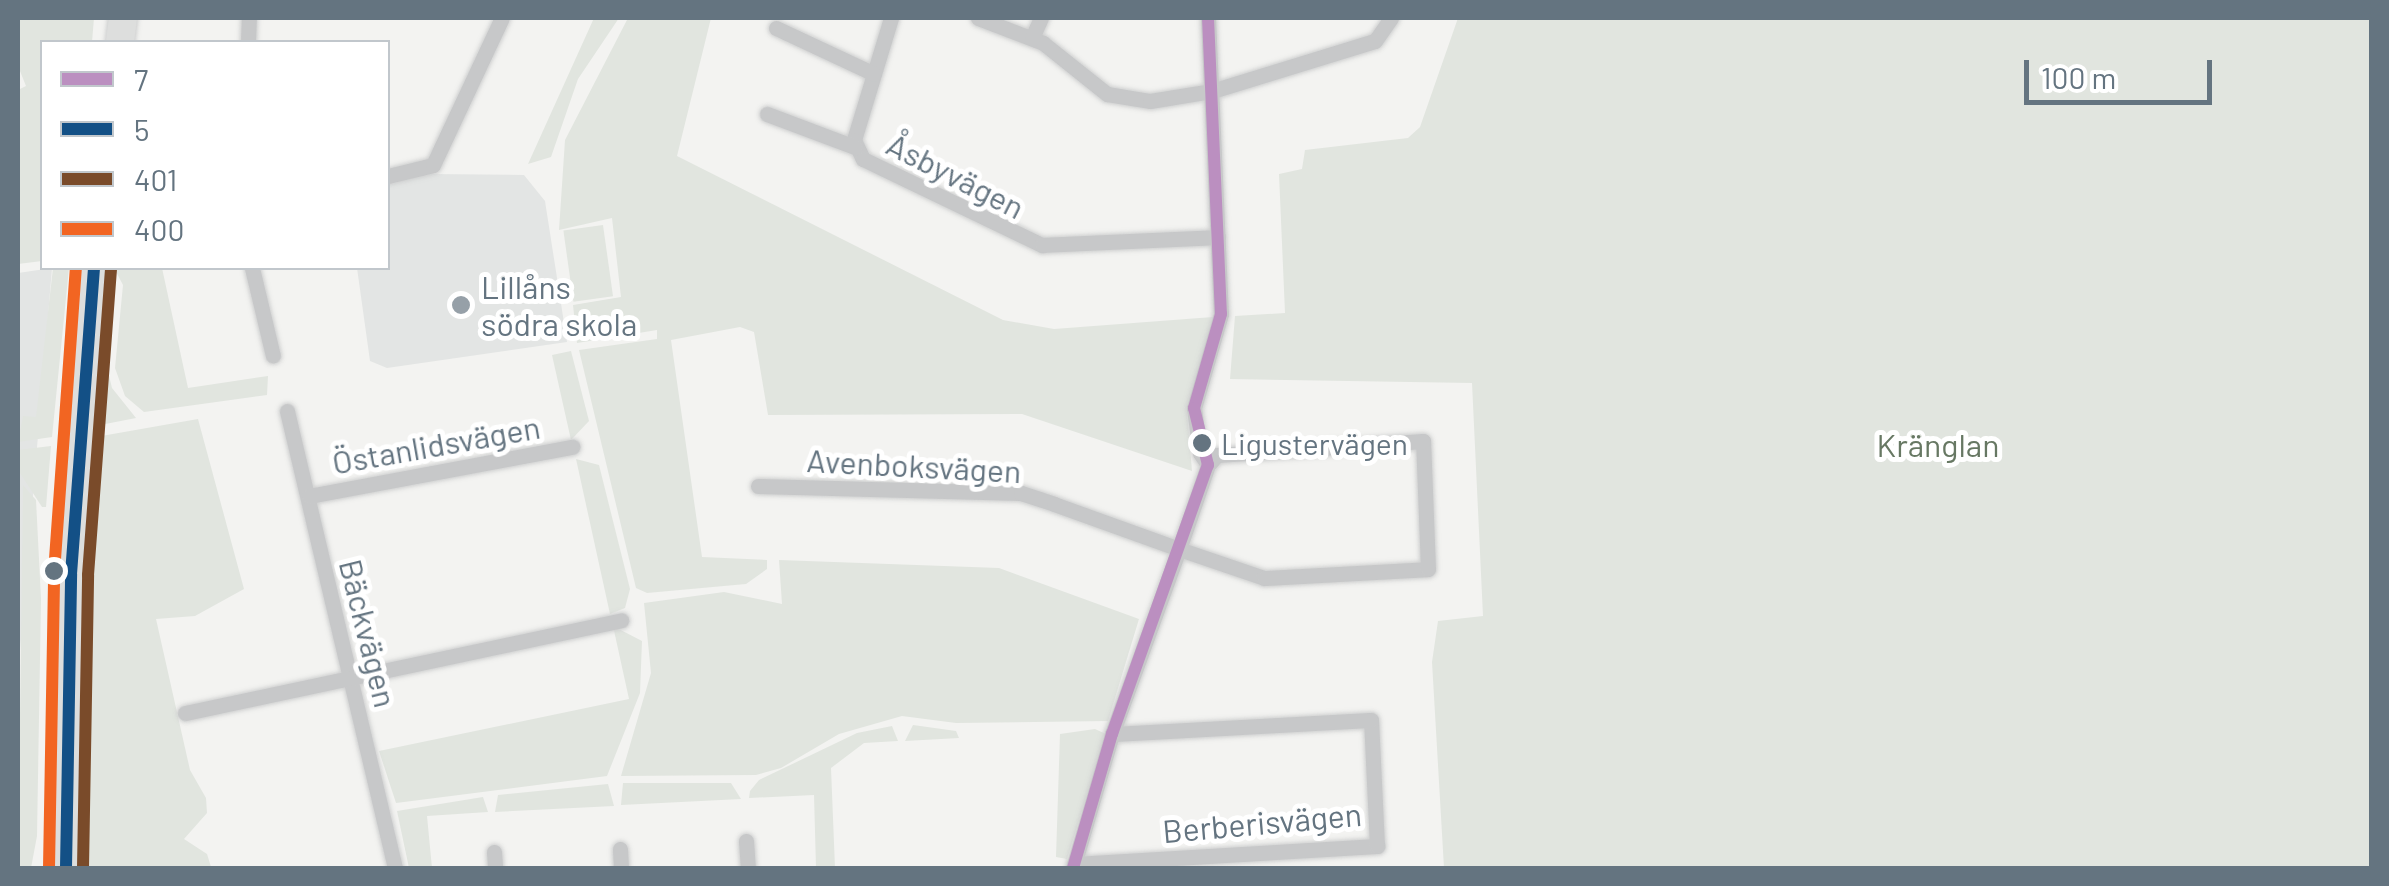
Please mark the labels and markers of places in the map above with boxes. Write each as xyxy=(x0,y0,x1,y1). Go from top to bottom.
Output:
place label: Lillåns södra skola xyxy=(481,268,637,343)
marker: Lillåns södra skola xyxy=(450,294,472,316)
place label: Ligustervägen xyxy=(1221,425,1408,461)
marker: Ligustervägen xyxy=(1192,433,1212,453)
unlabelled marker xyxy=(44,561,64,581)

